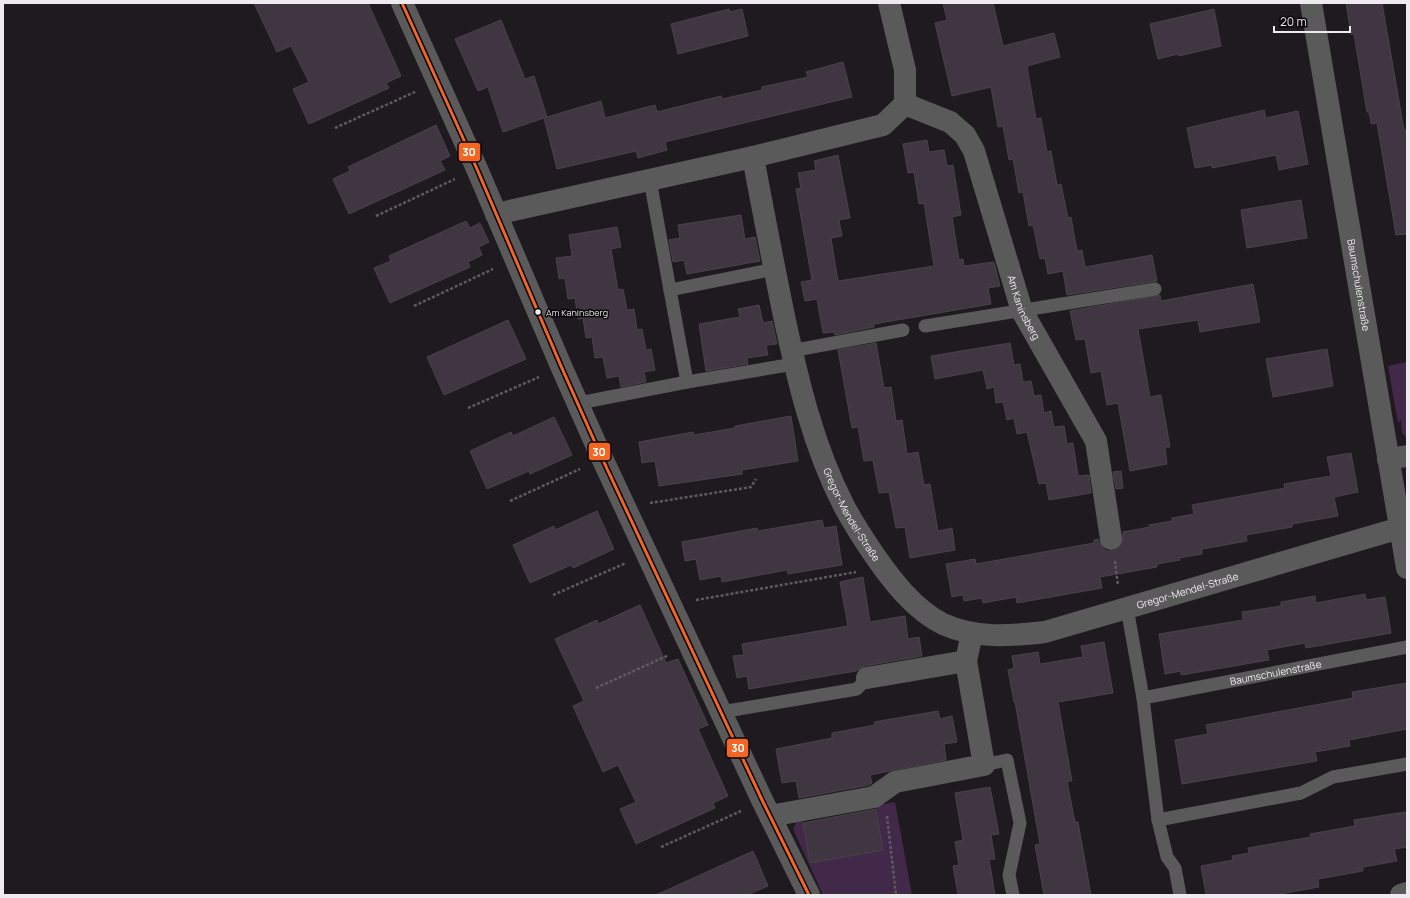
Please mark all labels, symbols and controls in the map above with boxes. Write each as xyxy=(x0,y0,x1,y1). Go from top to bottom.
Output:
scale bar xyxy=(1274,8,1350,34)
text: 20 m xyxy=(1280,13,1307,30)
line badge: 30 xyxy=(458,142,481,162)
text: 30 xyxy=(462,144,476,159)
street label: Baumschulenstraße xyxy=(1344,238,1374,332)
street label: Am Kaninsberg xyxy=(1005,273,1044,342)
place label: Am Kaninsberg xyxy=(546,306,608,319)
marker: Am Kaninsberg xyxy=(533,307,543,317)
line badge: 30 xyxy=(588,442,611,461)
text: 30 xyxy=(592,444,606,459)
street label: Gregor-Mendel-Straße xyxy=(820,466,884,564)
street label: Gregor-Mendel-Straße xyxy=(1135,569,1240,612)
street label: Baumschulenstraße xyxy=(1229,657,1323,688)
line badge: 30 xyxy=(726,738,749,758)
text: 30 xyxy=(731,740,745,755)

